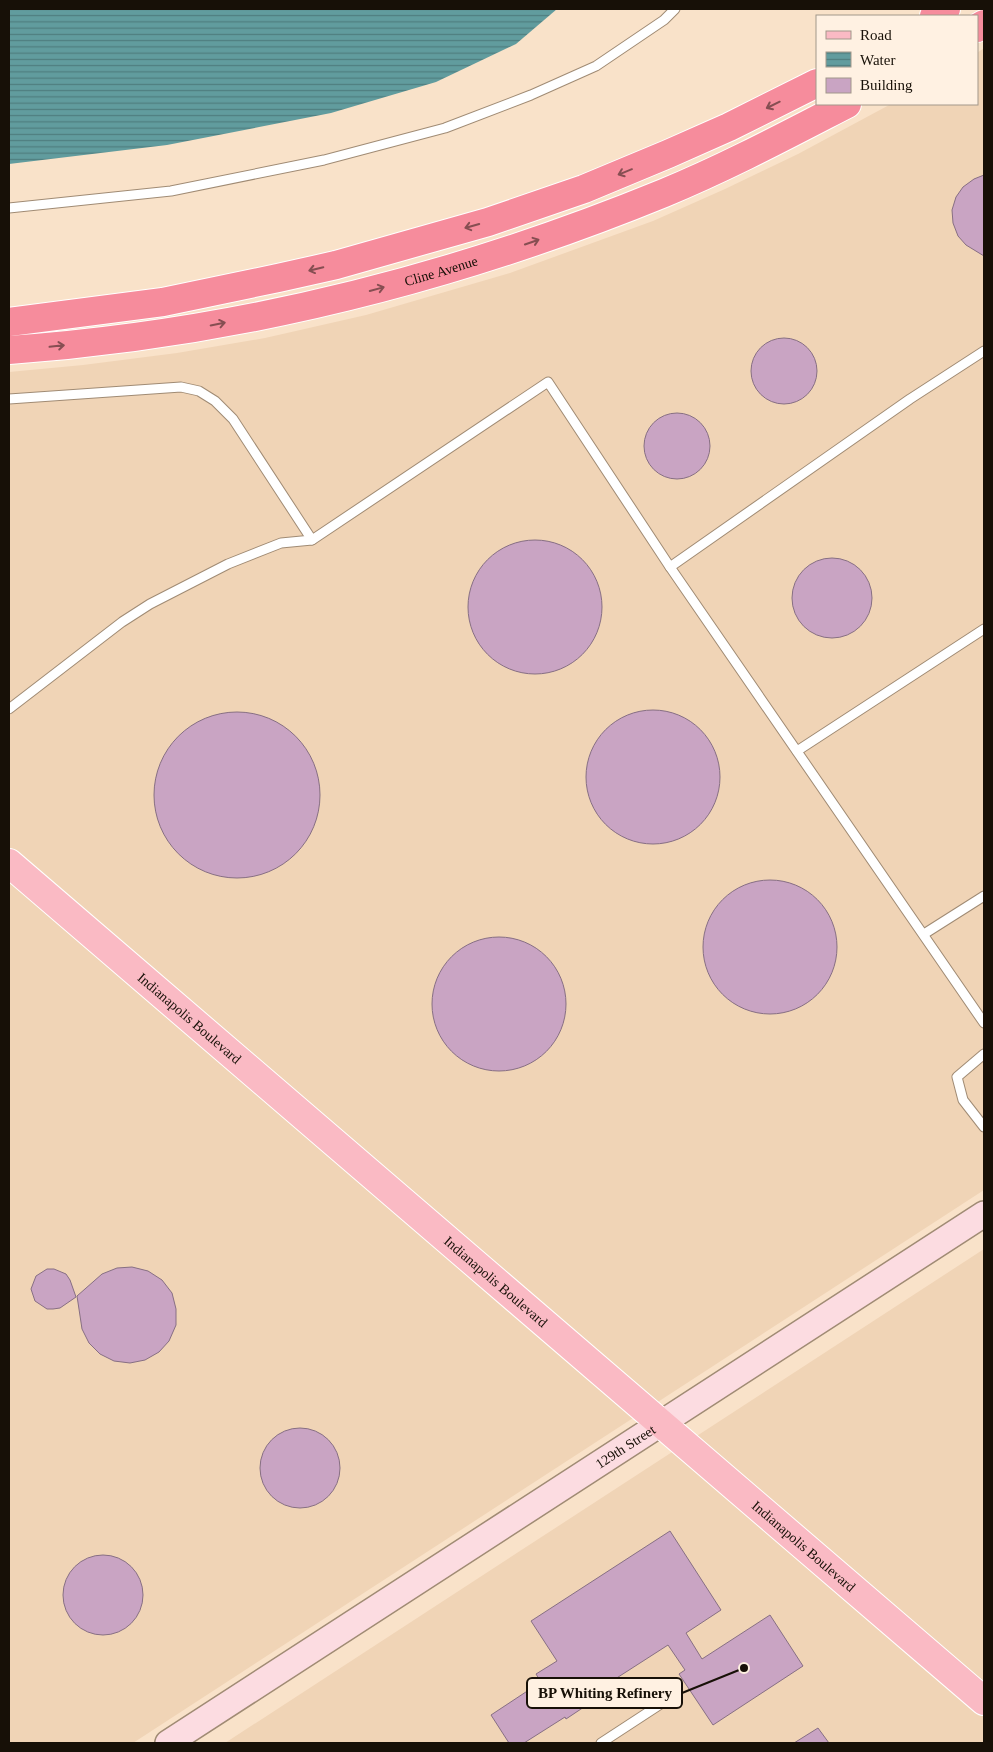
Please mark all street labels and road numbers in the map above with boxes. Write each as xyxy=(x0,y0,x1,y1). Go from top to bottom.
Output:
street label: Cline Avenue xyxy=(403,253,479,289)
street label: Indianapolis Boulevard xyxy=(135,970,244,1067)
street label: Indianapolis Boulevard xyxy=(441,1233,550,1330)
street label: 129th Street xyxy=(593,1422,658,1471)
street label: Indianapolis Boulevard xyxy=(749,1498,858,1595)

